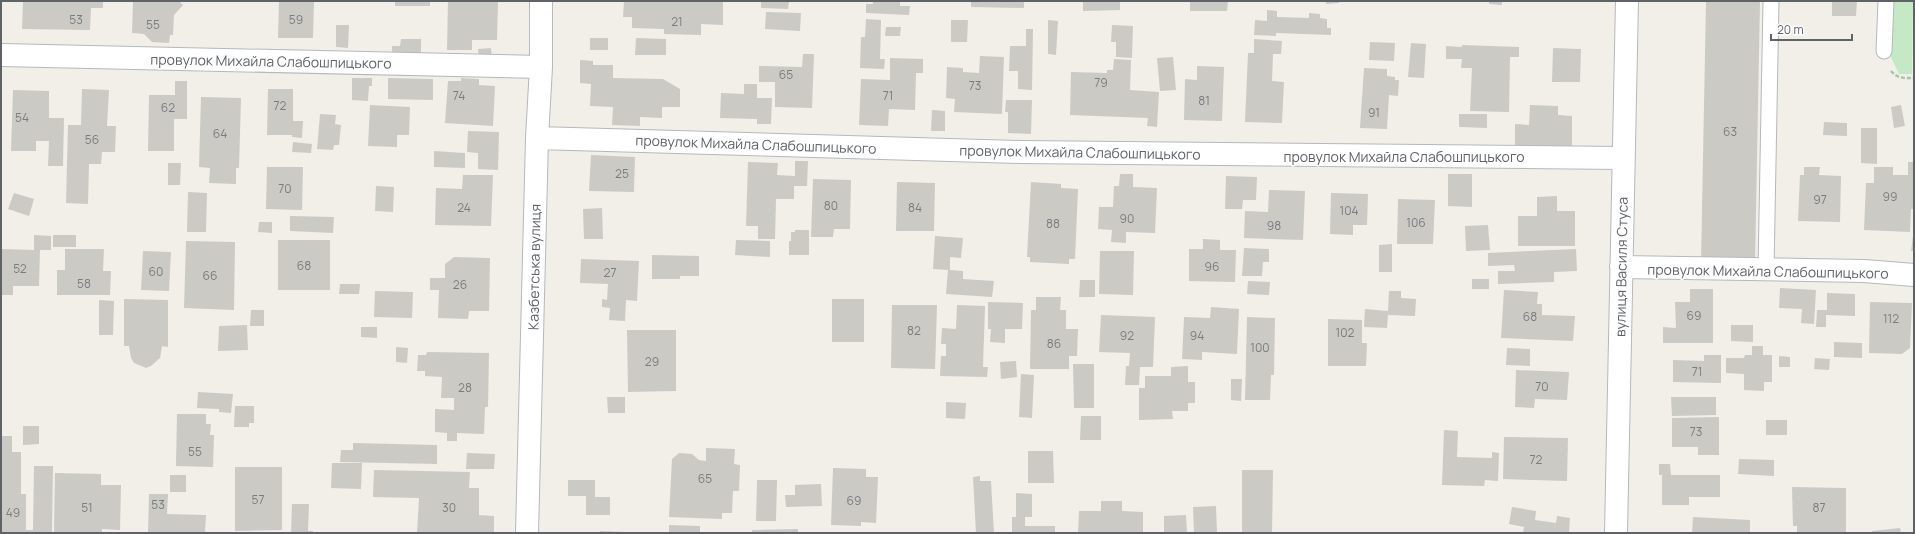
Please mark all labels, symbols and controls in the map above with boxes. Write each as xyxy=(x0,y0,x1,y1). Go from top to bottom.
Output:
house number: 53 xyxy=(69,11,83,28)
house number: 59 xyxy=(289,11,303,28)
house number: 21 xyxy=(671,13,683,30)
house number: 55 xyxy=(146,16,160,33)
scale bar xyxy=(1771,16,1852,42)
text: 20 m xyxy=(1777,21,1804,38)
street label: провулок Михайла Слабошпицького xyxy=(150,49,392,73)
house number: 65 xyxy=(779,66,793,83)
house number: 79 xyxy=(1094,74,1108,91)
house number: 73 xyxy=(969,77,981,94)
house number: 74 xyxy=(453,87,465,104)
house number: 71 xyxy=(883,87,893,104)
house number: 81 xyxy=(1198,92,1210,109)
house number: 72 xyxy=(274,97,287,114)
house number: 62 xyxy=(161,99,175,116)
house number: 91 xyxy=(1368,104,1380,121)
house number: 54 xyxy=(15,109,29,126)
house number: 63 xyxy=(1723,123,1737,140)
house number: 64 xyxy=(213,125,227,142)
street label: провулок Михайла Слабошпицького xyxy=(635,130,877,158)
house number: 56 xyxy=(85,131,99,148)
street label: провулок Михайла Слабошпицького xyxy=(959,140,1201,164)
street label: провулок Михайла Слабошпицького xyxy=(1283,147,1525,166)
house number: 25 xyxy=(615,165,629,182)
house number: 70 xyxy=(278,180,292,197)
house number: 99 xyxy=(1883,188,1897,205)
house number: 97 xyxy=(1813,191,1827,208)
house number: 80 xyxy=(824,197,838,214)
street label: вулиця Василя Стуса xyxy=(1610,197,1632,337)
house number: 24 xyxy=(457,199,471,216)
house number: 84 xyxy=(908,199,922,216)
house number: 104 xyxy=(1339,202,1359,219)
street label: Казбетська вулиця xyxy=(523,204,545,330)
house number: 90 xyxy=(1120,210,1134,227)
house number: 106 xyxy=(1406,214,1426,231)
house number: 88 xyxy=(1046,215,1060,232)
house number: 98 xyxy=(1267,217,1281,234)
house number: 68 xyxy=(297,257,311,274)
house number: 96 xyxy=(1205,258,1219,275)
street label: провулок Михайла Слабошпицького xyxy=(1647,259,1889,283)
house number: 52 xyxy=(13,260,27,277)
house number: 60 xyxy=(149,263,163,280)
house number: 27 xyxy=(604,264,616,281)
house number: 66 xyxy=(203,267,217,284)
house number: 58 xyxy=(77,275,91,292)
house number: 26 xyxy=(453,276,467,293)
house number: 69 xyxy=(1687,307,1701,324)
house number: 68 xyxy=(1523,308,1537,325)
house number: 112 xyxy=(1883,310,1899,327)
house number: 82 xyxy=(907,322,921,339)
house number: 102 xyxy=(1336,324,1355,341)
house number: 92 xyxy=(1120,327,1134,344)
house number: 94 xyxy=(1190,327,1204,344)
house number: 86 xyxy=(1047,335,1061,352)
house number: 100 xyxy=(1250,339,1270,356)
house number: 29 xyxy=(645,353,659,370)
house number: 71 xyxy=(1692,363,1702,380)
house number: 70 xyxy=(1535,378,1549,395)
house number: 28 xyxy=(458,379,472,396)
house number: 73 xyxy=(1690,423,1702,440)
house number: 55 xyxy=(188,443,202,460)
house number: 72 xyxy=(1530,451,1543,468)
house number: 65 xyxy=(698,470,712,487)
house number: 57 xyxy=(252,491,264,508)
house number: 69 xyxy=(847,492,861,509)
house number: 53 xyxy=(151,496,165,513)
house number: 51 xyxy=(81,499,93,516)
house number: 30 xyxy=(442,499,456,516)
house number: 87 xyxy=(1813,499,1826,516)
house number: 49 xyxy=(6,504,20,521)

